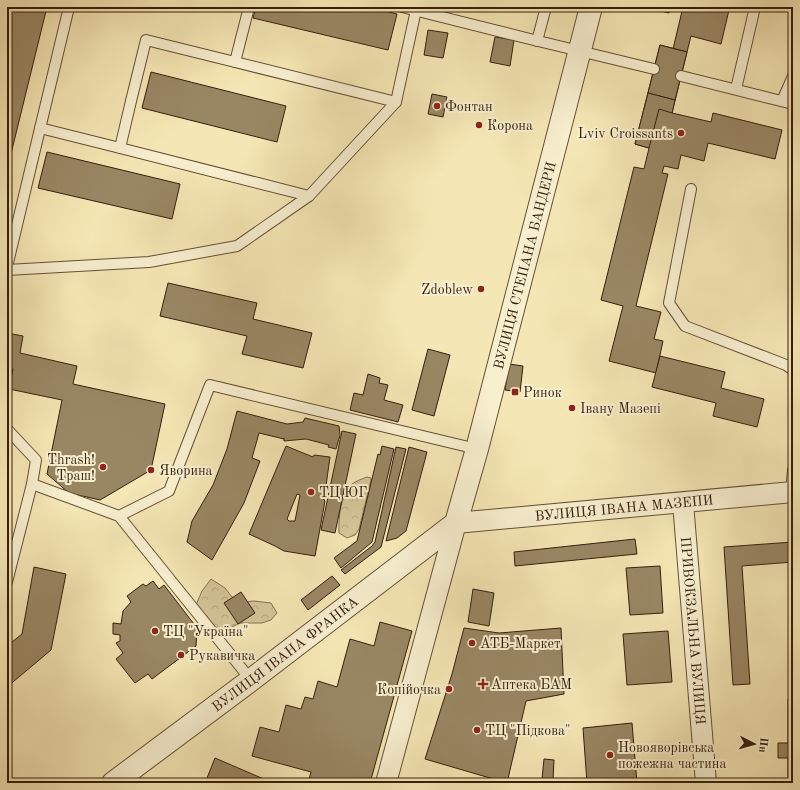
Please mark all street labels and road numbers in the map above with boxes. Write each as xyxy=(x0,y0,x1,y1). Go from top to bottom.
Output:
street label: ВУЛИЦЯ СТЕПАНА БАНДЕРИ xyxy=(492,160,559,371)
street label: ВУЛИЦЯ ІВАНА МАЗЕПИ xyxy=(534,493,714,524)
street label: ПРИВОКЗАЛЬНА ВУЛИЦЯ xyxy=(678,536,707,725)
street label: ВУЛИЦЯ ІВАНА ФРАНКА xyxy=(210,594,361,715)

